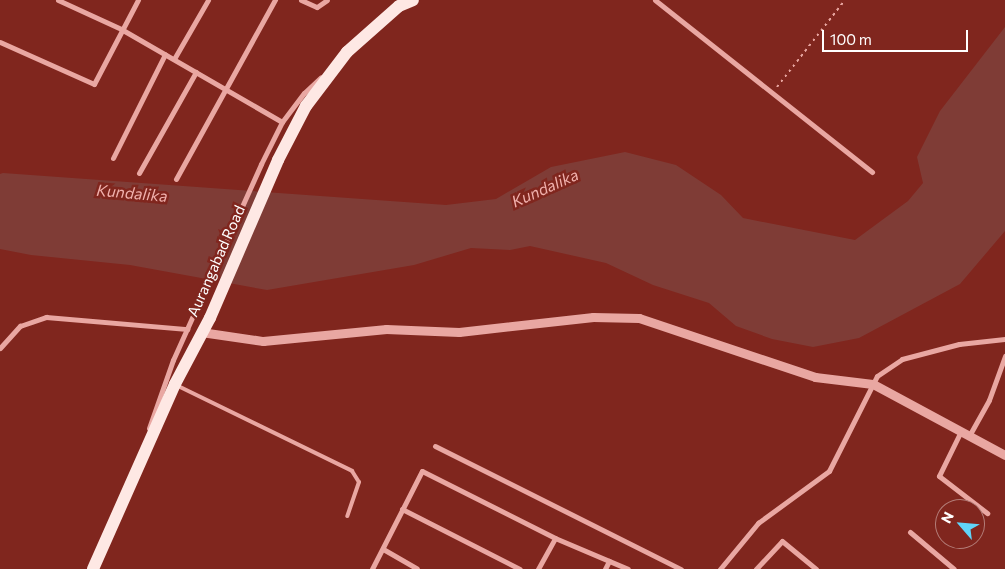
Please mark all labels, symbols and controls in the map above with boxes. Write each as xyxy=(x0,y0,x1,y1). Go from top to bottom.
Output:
scale bar xyxy=(825,20,971,52)
text: 100 m xyxy=(830,30,872,48)
water label: Kundalika xyxy=(508,165,582,211)
water label: Kundalika xyxy=(96,180,168,206)
street label: Aurangabad Road xyxy=(183,203,249,319)
north arrow xyxy=(935,499,985,549)
text: N xyxy=(937,509,957,526)

